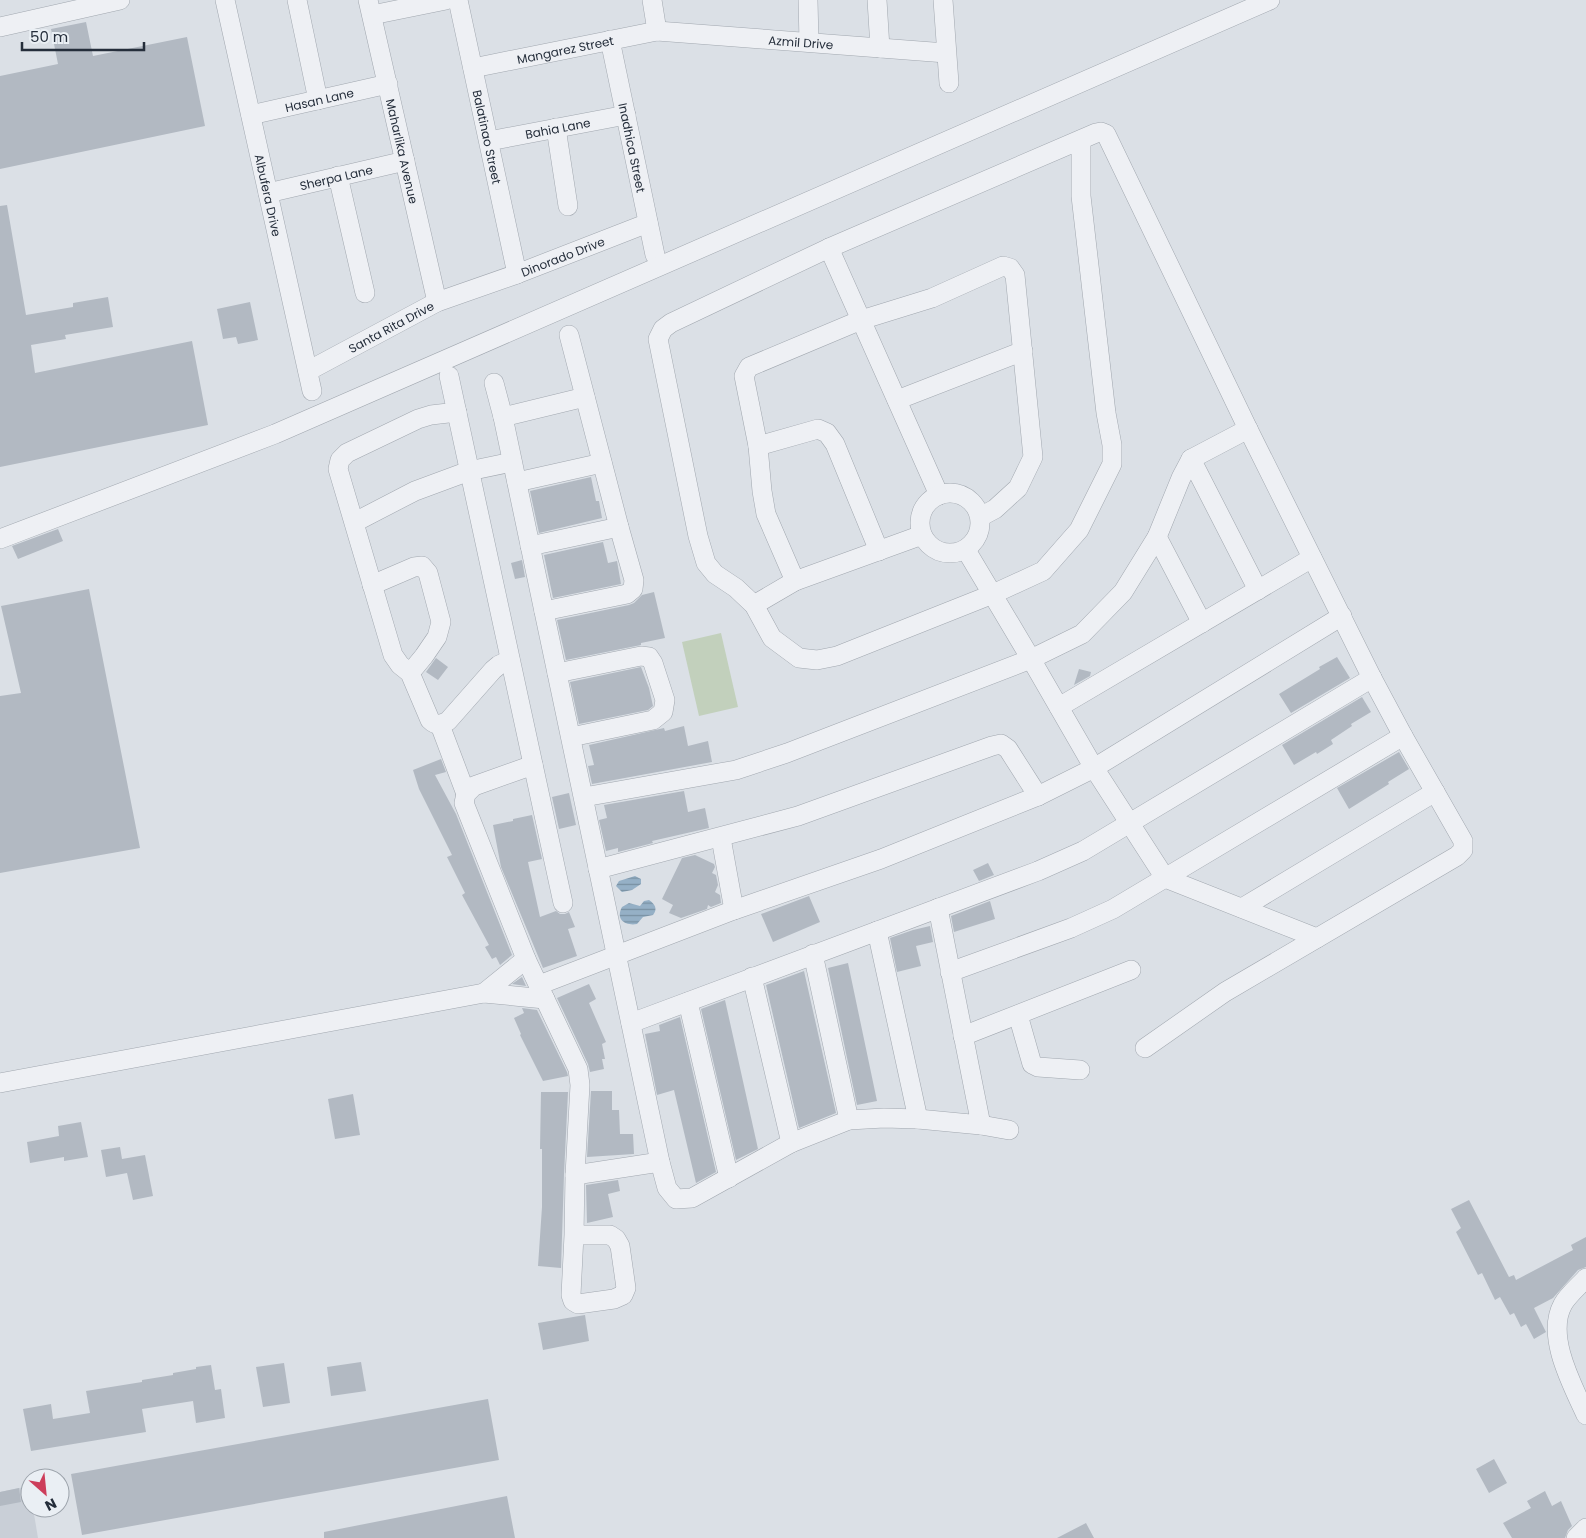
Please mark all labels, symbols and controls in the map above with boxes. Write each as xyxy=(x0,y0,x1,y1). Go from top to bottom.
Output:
scale bar xyxy=(22,20,145,52)
text: 50 m xyxy=(30,26,68,47)
street label: Mangarez Street xyxy=(515,31,615,67)
street label: Azmil Drive xyxy=(768,31,834,53)
street label: Hasan Lane xyxy=(283,84,355,116)
street label: Balatinao Street xyxy=(469,88,506,185)
street label: Maharlika Avenue xyxy=(382,97,423,205)
street label: Inadhica Street xyxy=(615,101,650,194)
street label: Bahia Lane xyxy=(524,113,592,142)
street label: Albufera Drive xyxy=(251,152,286,238)
street label: Sherpa Lane xyxy=(298,160,374,194)
street label: Dinorado Drive xyxy=(518,232,607,280)
street label: Santa Rita Drive xyxy=(345,297,437,356)
north arrow xyxy=(20,1468,70,1518)
text: N xyxy=(42,1493,60,1516)

